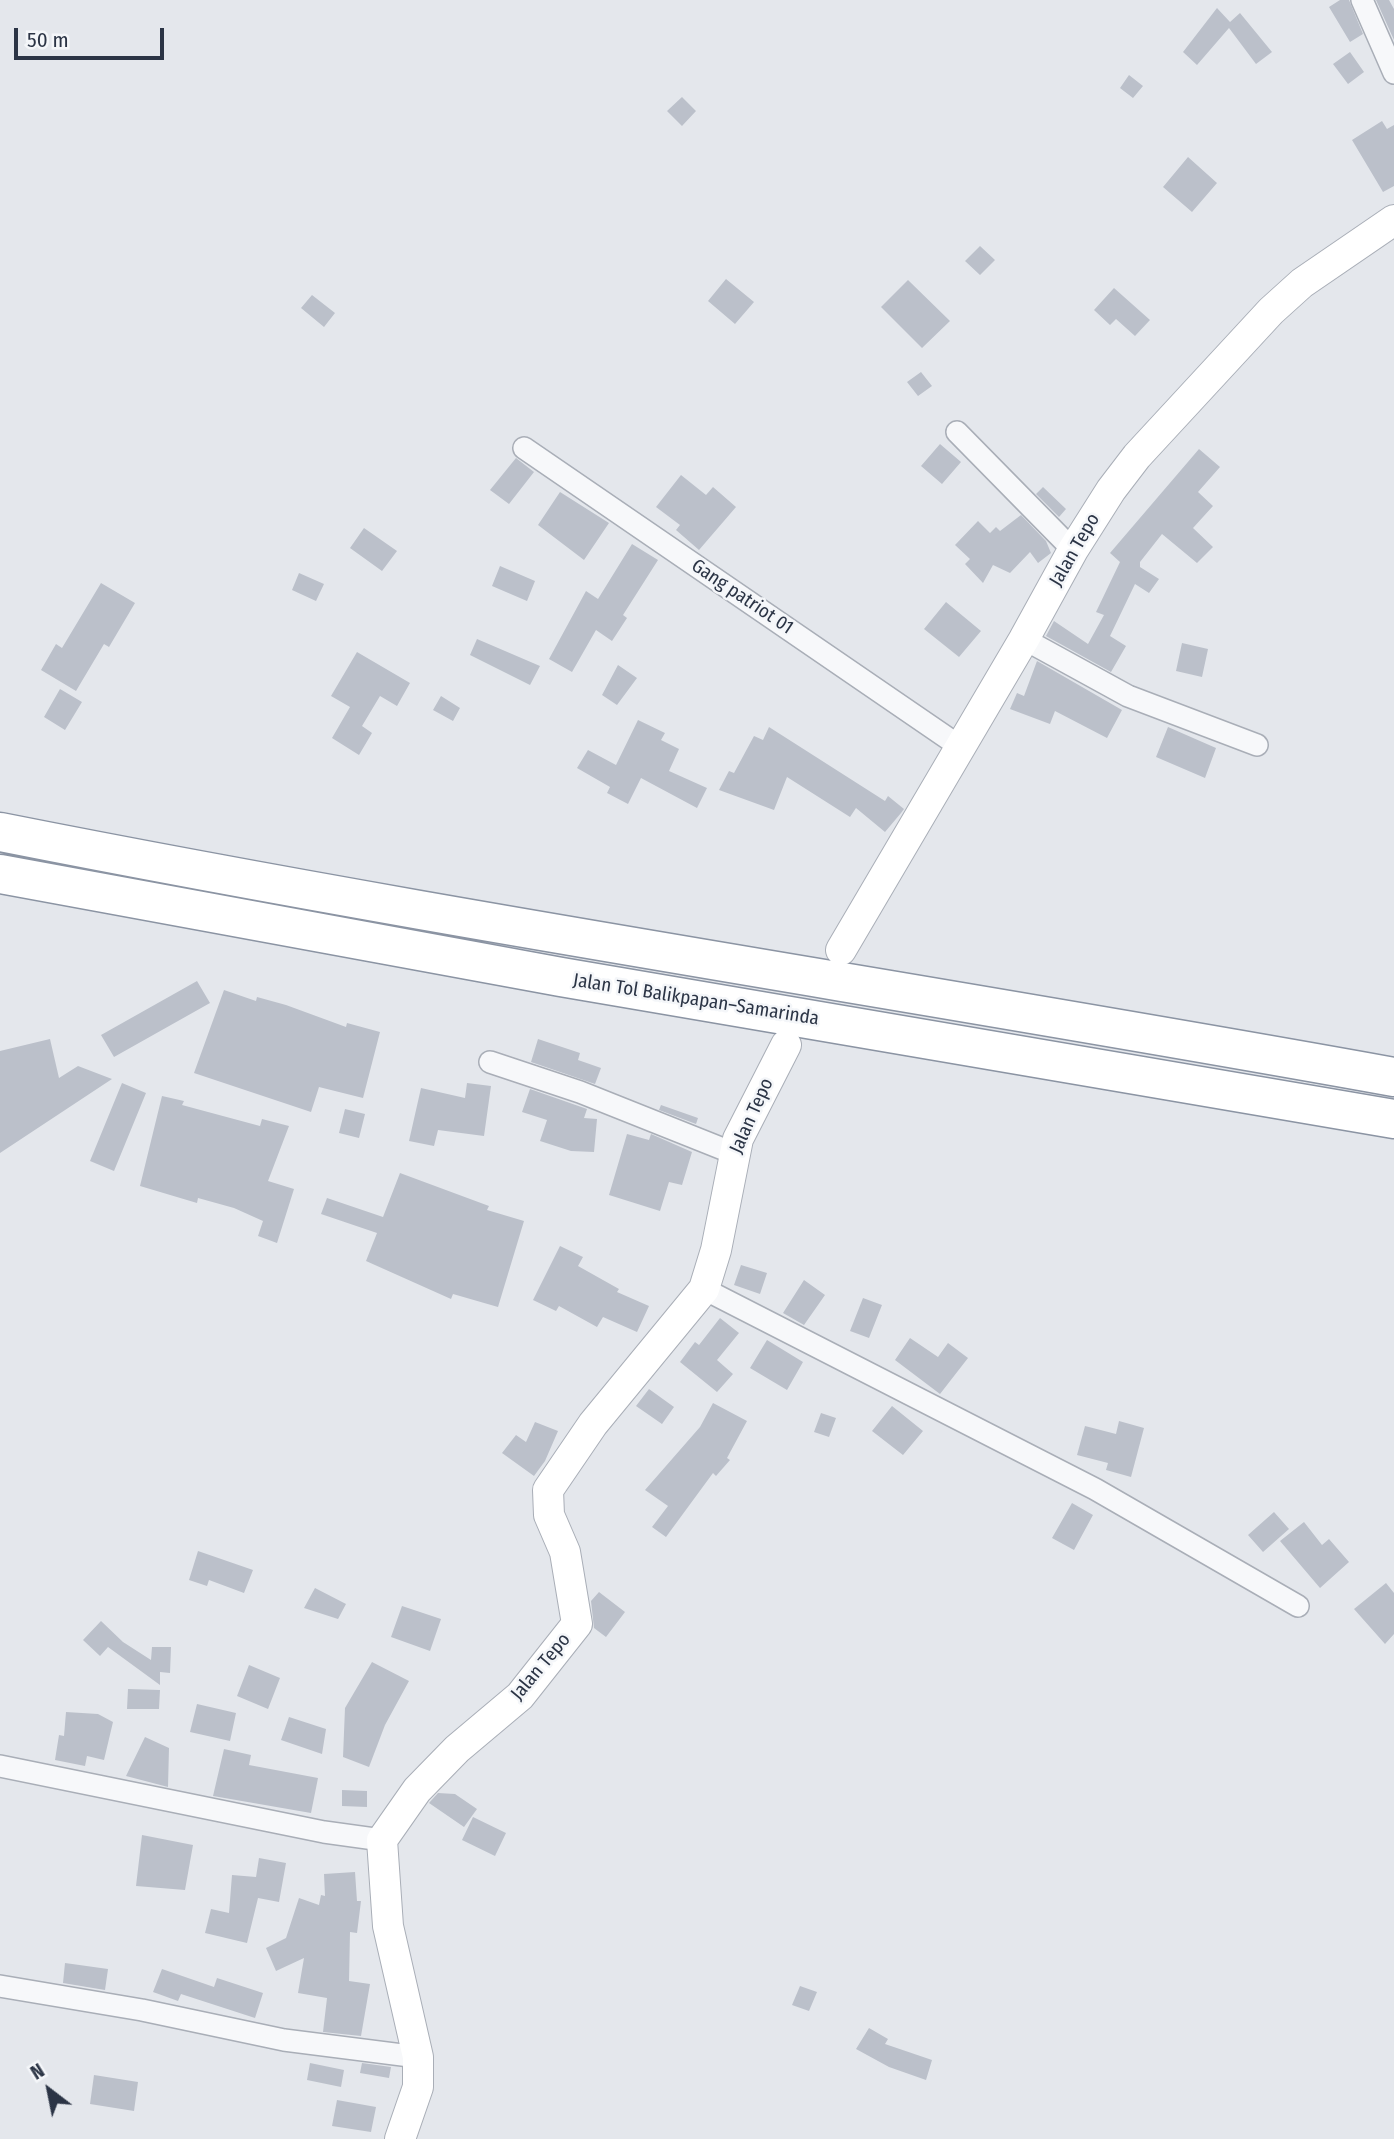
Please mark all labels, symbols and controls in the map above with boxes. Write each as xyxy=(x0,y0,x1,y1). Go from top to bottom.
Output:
scale bar xyxy=(18,14,168,58)
text: 50 m xyxy=(27,27,69,53)
street label: Jalan Tepo xyxy=(1045,510,1105,590)
street label: Gang patriot 01 xyxy=(687,555,797,639)
street label: Jalan Tol Balikpapan–Samarinda xyxy=(571,969,821,1031)
street label: Jalan Tepo xyxy=(725,1075,779,1157)
street label: Jalan Tepo xyxy=(506,1629,576,1705)
north arrow xyxy=(14,2055,84,2125)
text: N xyxy=(27,2059,49,2085)

